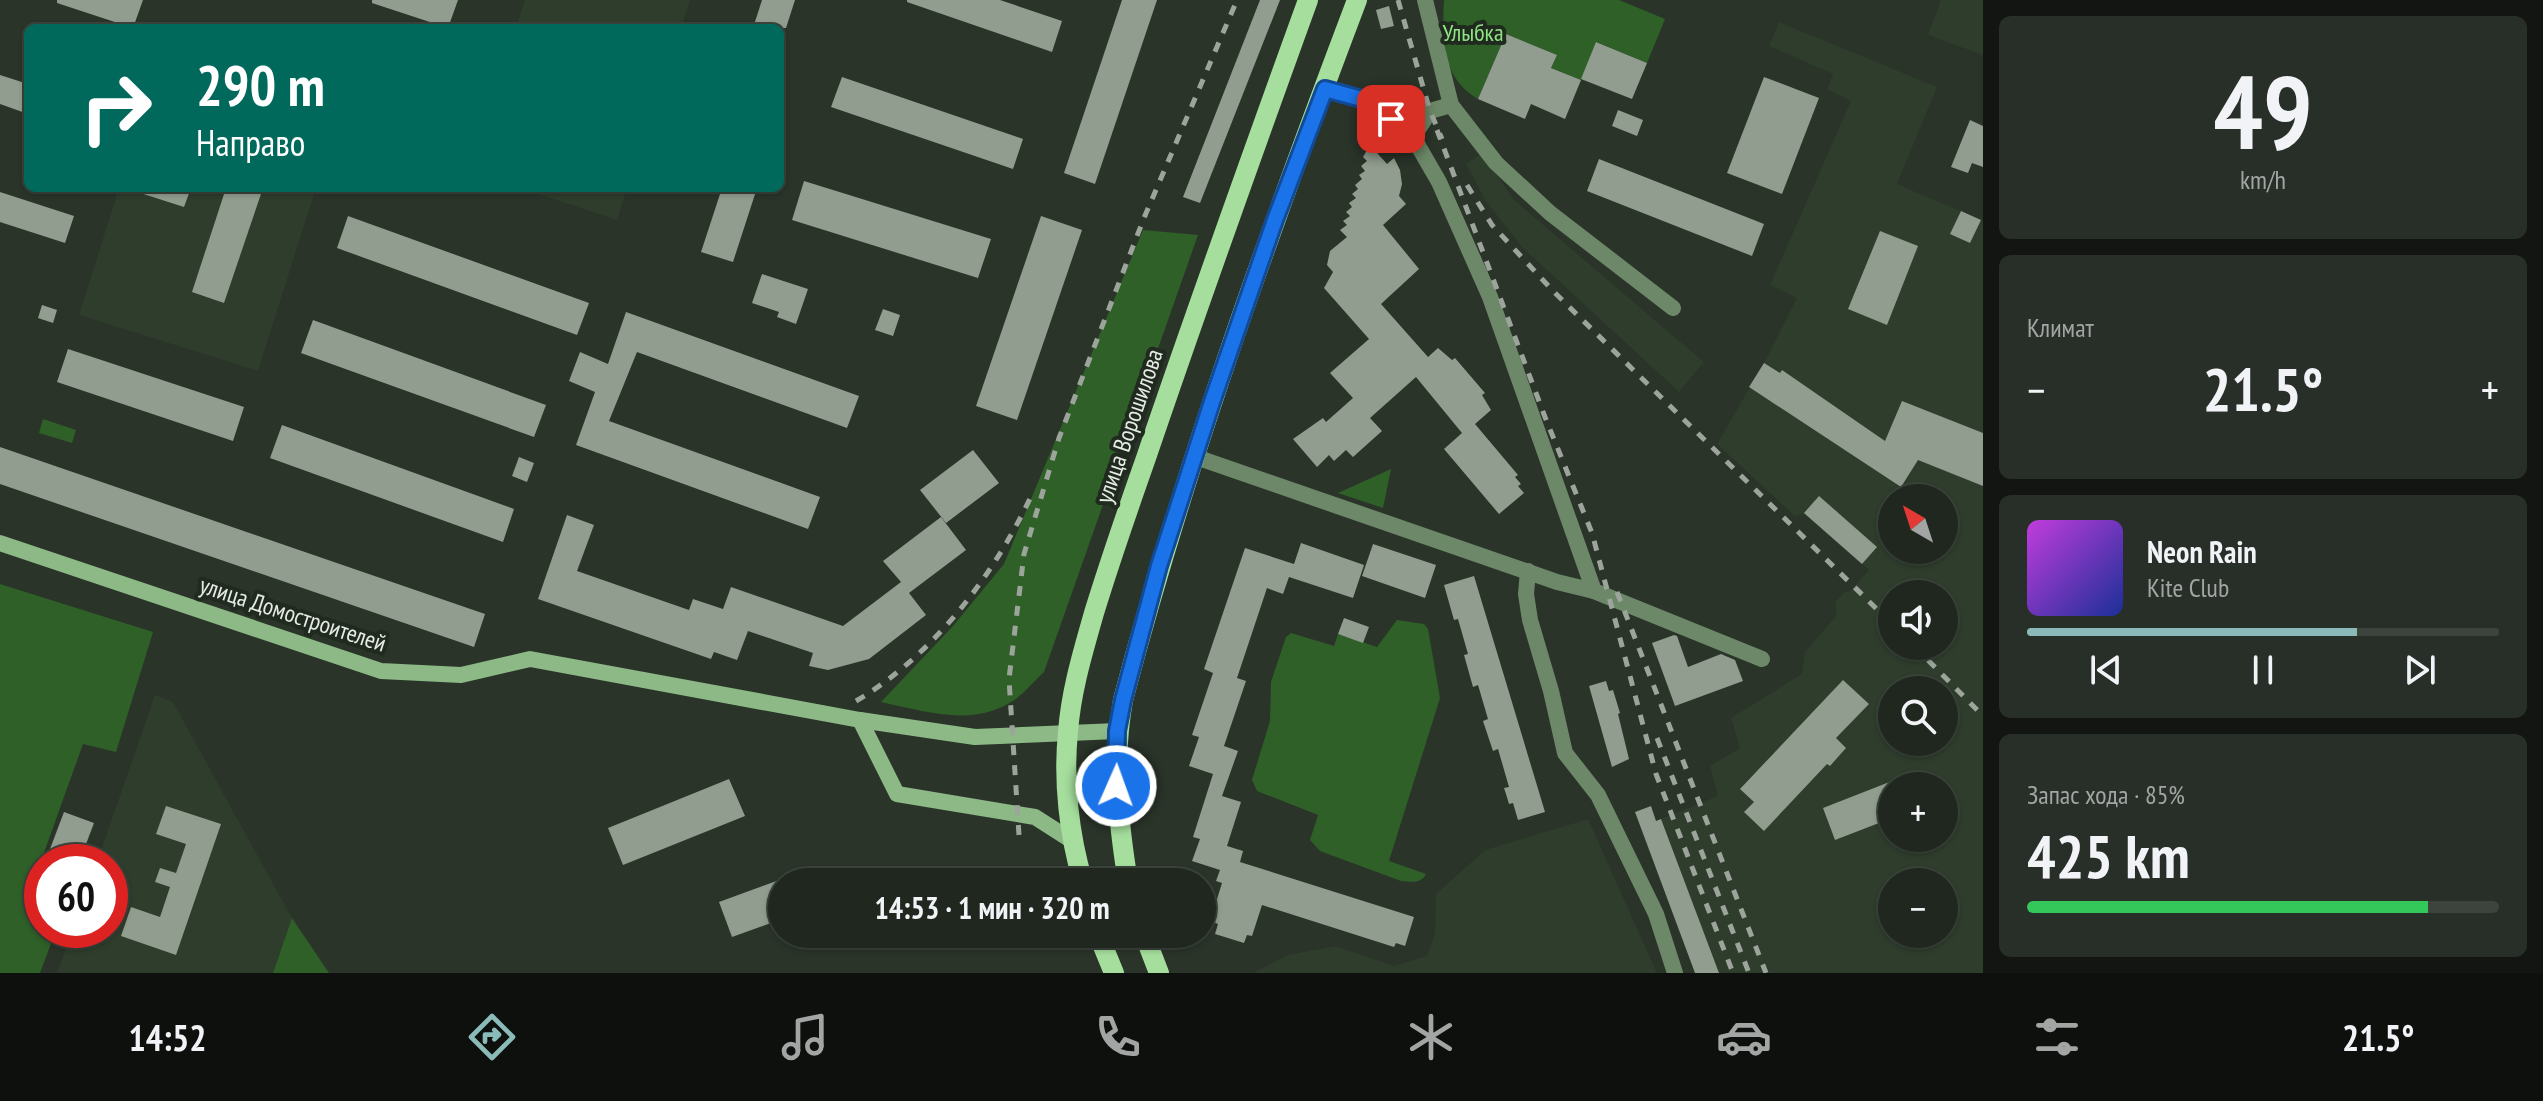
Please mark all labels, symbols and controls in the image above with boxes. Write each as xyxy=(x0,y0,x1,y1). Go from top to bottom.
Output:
park label: Улыбка xyxy=(1443,17,1503,48)
text: 49 xyxy=(2213,43,2313,178)
text: 290 m xyxy=(196,49,325,121)
icon: right xyxy=(64,56,168,160)
pin xyxy=(1357,85,1425,153)
icon: arrive xyxy=(1369,97,1413,141)
text: Направо xyxy=(196,119,305,166)
text: km/h xyxy=(2240,163,2286,196)
text: Климат xyxy=(2027,311,2094,344)
street label: улица Ворошилова xyxy=(1088,345,1170,507)
text: 21.5° xyxy=(2203,350,2323,428)
text: − xyxy=(2027,361,2045,418)
text: + xyxy=(2481,361,2499,418)
north arrow xyxy=(1878,484,1958,564)
map controls xyxy=(1878,484,1958,948)
text: Neon Rain xyxy=(2147,532,2257,571)
street label: улица Домостроителей xyxy=(196,569,390,659)
text: Kite Club xyxy=(2147,571,2229,604)
button: sound xyxy=(1878,580,1958,660)
icon: previous xyxy=(2084,648,2128,692)
icon: pause xyxy=(2241,648,2285,692)
icon: next xyxy=(2398,648,2442,692)
button: search xyxy=(1878,676,1958,756)
position arrow xyxy=(1074,744,1158,828)
button: + xyxy=(1878,772,1958,852)
text: Запас хода · 85% xyxy=(2027,778,2185,811)
text: 425 km xyxy=(2027,817,2190,895)
speed limit sign: 60 xyxy=(24,844,128,948)
button: − xyxy=(1878,868,1958,948)
text: 14:53 · 1 мин · 320 m xyxy=(874,888,1110,927)
icon: directions xyxy=(464,1009,520,1065)
icon: music xyxy=(777,1009,833,1065)
icon: phone xyxy=(1090,1009,1146,1065)
icon: climate xyxy=(1403,1009,1459,1065)
icon: car xyxy=(1716,1009,1772,1065)
icon: filters xyxy=(2029,1009,2085,1065)
text: 14:52 xyxy=(129,1014,206,1061)
text: 21.5° xyxy=(2342,1014,2414,1061)

